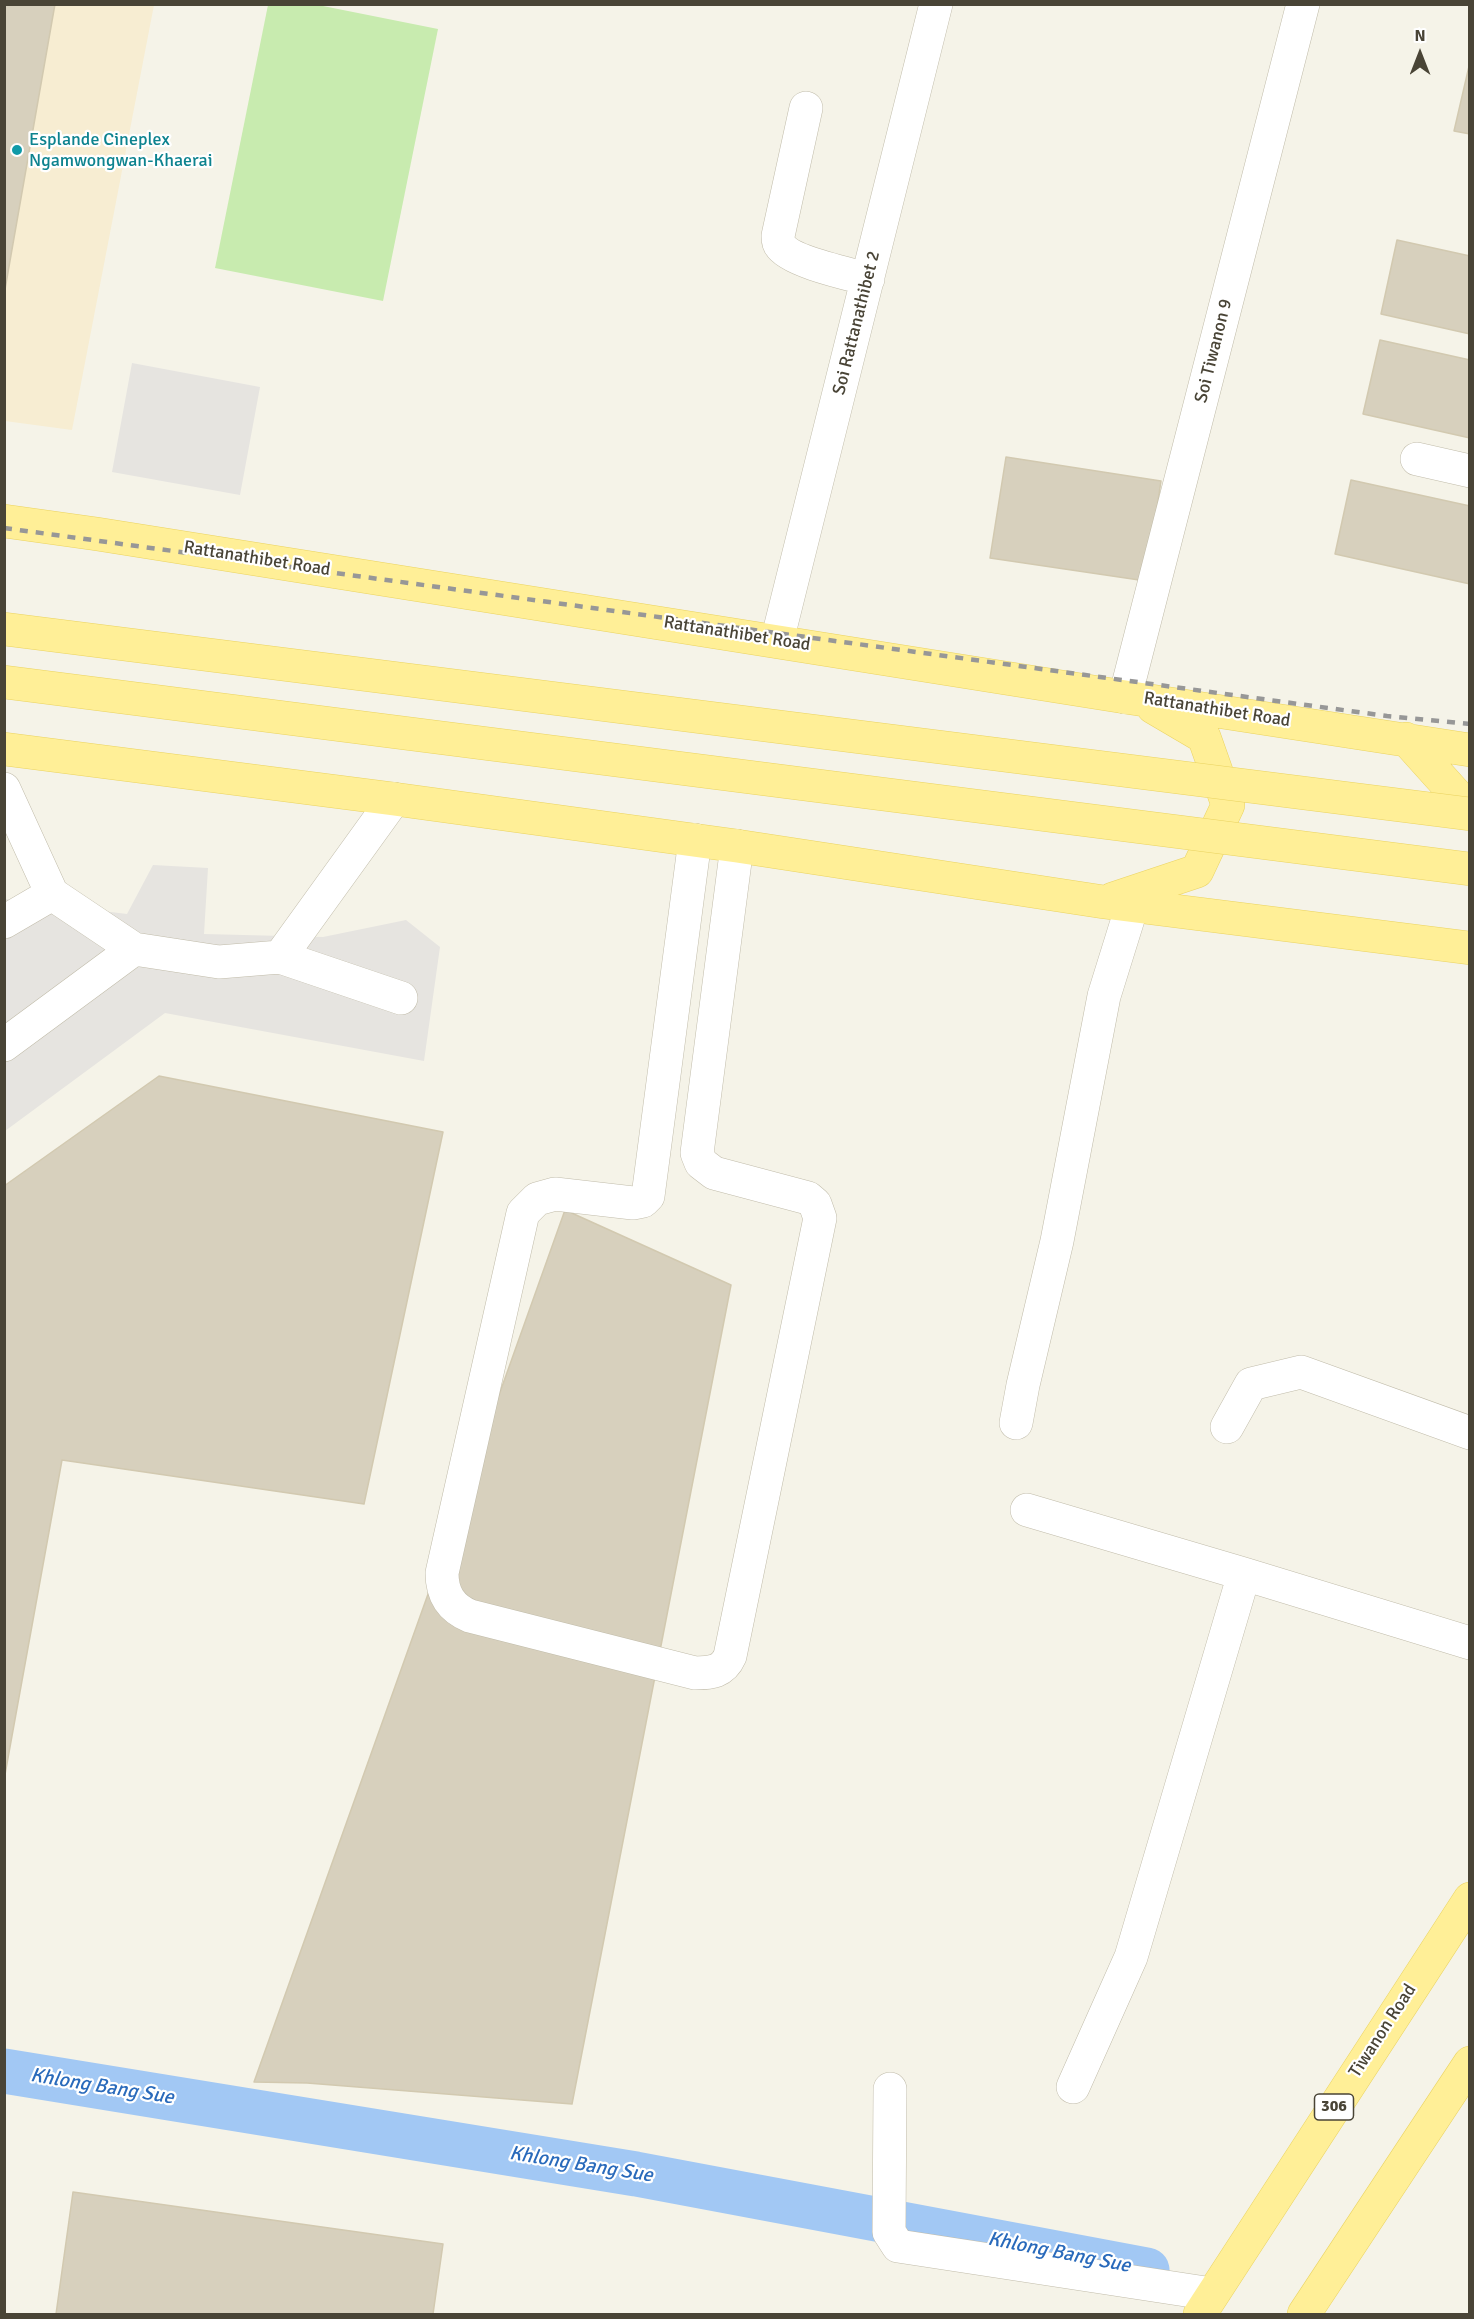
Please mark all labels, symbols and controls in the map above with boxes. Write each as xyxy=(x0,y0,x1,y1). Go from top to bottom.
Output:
north arrow xyxy=(1390,24,1450,84)
text: N xyxy=(1414,26,1426,46)
place label: Esplande Cineplex Ngamwongwan-Khaerai xyxy=(29,129,213,172)
marker: Esplande Cineplex Ngamwongwan-Khaerai xyxy=(10,143,24,157)
street label: Soi Rattanathibet 2 xyxy=(829,249,885,397)
street label: Soi Tiwanon 9 xyxy=(1191,297,1237,405)
street label: Rattanathibet Road xyxy=(182,537,332,581)
street label: Rattanathibet Road xyxy=(662,612,812,656)
street label: Rattanathibet Road xyxy=(1142,688,1292,732)
street label: Tiwanon Road xyxy=(1345,1980,1421,2082)
water label: Khlong Bang Sue xyxy=(29,2064,175,2110)
road number: 306 xyxy=(1314,2094,1354,2120)
water label: Khlong Bang Sue xyxy=(508,2142,654,2188)
water label: Khlong Bang Sue xyxy=(986,2227,1132,2279)

